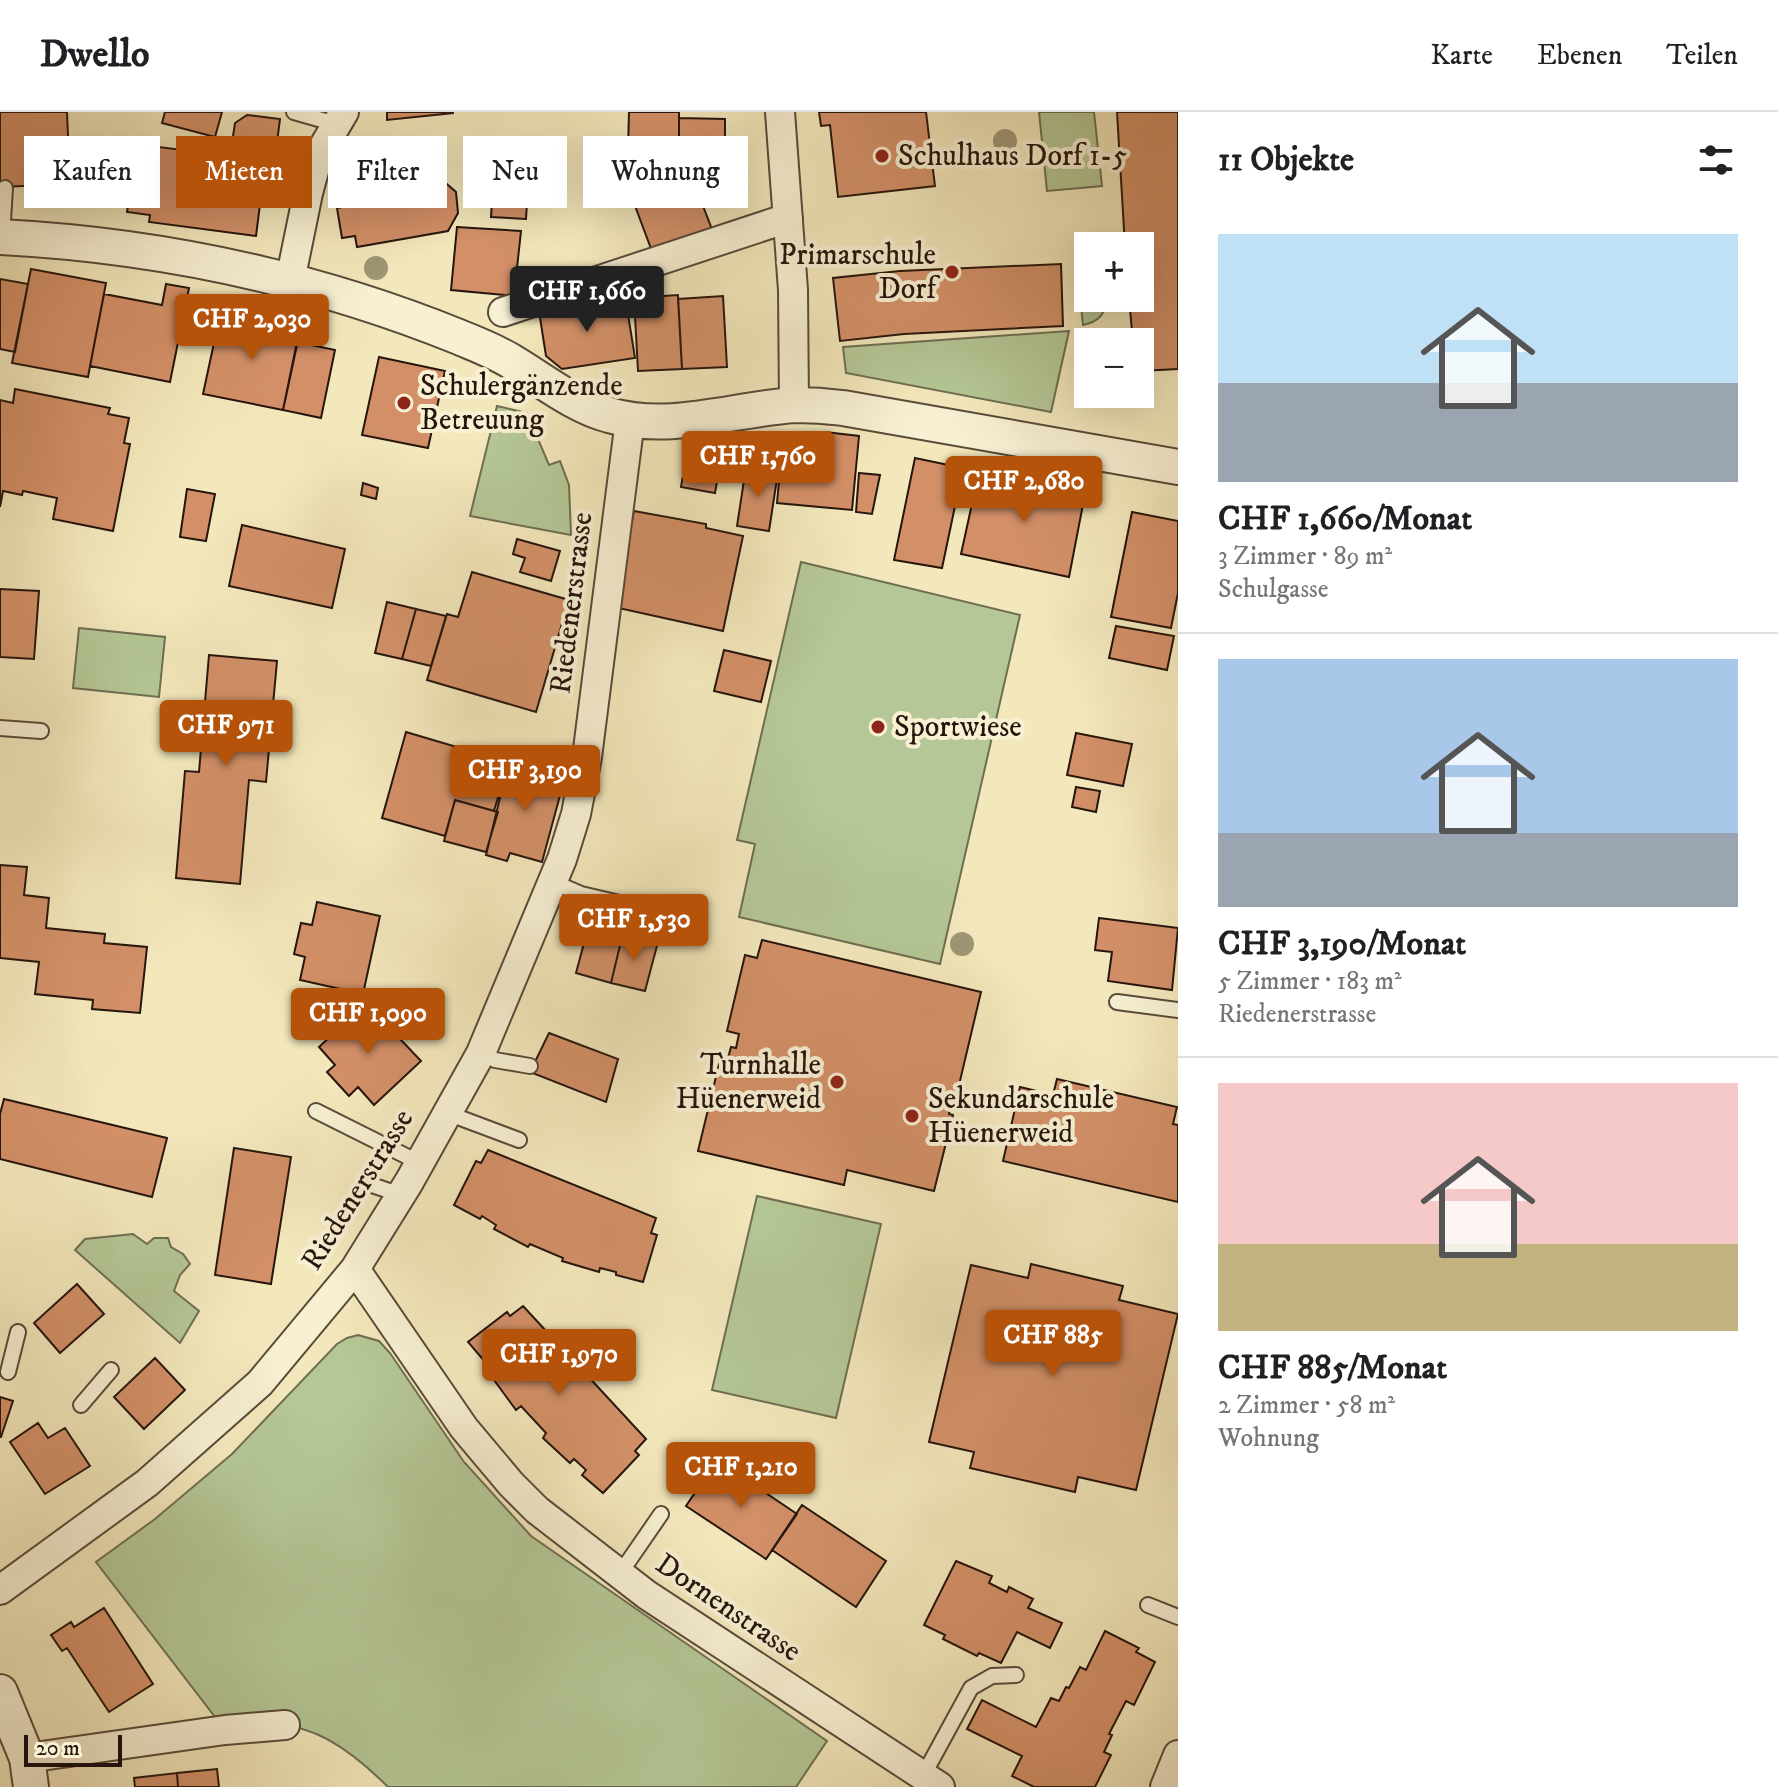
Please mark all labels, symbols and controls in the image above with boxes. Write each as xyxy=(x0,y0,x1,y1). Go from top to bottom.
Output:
text: Dwello xyxy=(40,31,149,79)
text: Karte xyxy=(1430,38,1493,73)
text: Ebenen xyxy=(1537,38,1622,73)
text: Teilen xyxy=(1666,38,1738,73)
chip: Kaufen xyxy=(24,136,160,208)
chip: Mieten xyxy=(176,136,312,208)
chip: Filter xyxy=(328,136,447,208)
chip: Neu xyxy=(463,136,567,208)
chip: Wohnung xyxy=(583,136,748,208)
place label: Schulhaus Dorf 1-5 xyxy=(898,138,1127,175)
icon: filters xyxy=(1694,138,1738,182)
text: 11 Objekte xyxy=(1218,139,1354,181)
marker: Schulhaus Dorf 1-5 xyxy=(873,147,891,165)
map controls xyxy=(1074,232,1154,408)
button: + xyxy=(1074,232,1154,312)
place label: Primarschule Dorf xyxy=(779,237,940,308)
marker: Primarschule Dorf xyxy=(943,263,961,281)
pin: CHF 1,660 xyxy=(495,266,679,334)
text: CHF 1,660 xyxy=(528,275,646,308)
icon: home xyxy=(1406,286,1550,430)
pin: CHF 2,030 xyxy=(160,294,344,362)
text: CHF 2,030 xyxy=(193,303,311,336)
button: − xyxy=(1074,328,1154,408)
place label: Schulergänzende Betreuung xyxy=(420,368,623,439)
marker: Schulergänzende Betreuung xyxy=(395,394,413,412)
pin: CHF 1,760 xyxy=(666,431,850,499)
text: CHF 1,760 xyxy=(700,440,816,473)
pin: CHF 2,680 xyxy=(932,456,1116,524)
text: CHF 2,680 xyxy=(963,465,1085,498)
text: CHF 1,660/Monat xyxy=(1218,498,1472,540)
street label: Riedenerstrasse xyxy=(543,510,601,696)
text: 3 Zimmer · 89 m² xyxy=(1218,540,1392,573)
text: Schulgasse xyxy=(1218,573,1329,606)
pin: CHF 971 xyxy=(152,700,300,768)
text: CHF 971 xyxy=(178,709,274,742)
place label: Sportwiese xyxy=(894,709,1022,746)
icon: home xyxy=(1406,711,1550,855)
marker: Sportwiese xyxy=(869,718,887,736)
pin: CHF 3,190 xyxy=(433,745,617,813)
text: CHF 3,190 xyxy=(468,754,582,787)
pin: CHF 1,530 xyxy=(542,894,726,962)
text: CHF 1,530 xyxy=(577,903,691,936)
text: CHF 3,190/Monat xyxy=(1218,923,1466,965)
text: 5 Zimmer · 183 m² xyxy=(1218,965,1402,998)
pin: CHF 1,090 xyxy=(276,988,460,1056)
text: CHF 1,090 xyxy=(309,997,427,1030)
text: Riedenerstrasse xyxy=(1218,998,1376,1031)
place label: Turnhalle Hüenerweid xyxy=(676,1047,821,1118)
marker: Turnhalle Hüenerweid xyxy=(828,1073,846,1091)
place label: Sekundarschule Hüenerweid xyxy=(928,1081,1114,1152)
street label: Riedenerstrasse xyxy=(294,1103,422,1277)
marker: Sekundarschule Hüenerweid xyxy=(903,1107,921,1125)
icon: home xyxy=(1406,1135,1550,1279)
pin: CHF 885 xyxy=(979,1310,1127,1378)
text: CHF 885 xyxy=(1003,1319,1103,1352)
pin: CHF 1,970 xyxy=(467,1329,651,1397)
text: CHF 1,970 xyxy=(500,1338,618,1371)
text: CHF 885/Monat xyxy=(1218,1347,1447,1389)
text: 2 Zimmer · 58 m² xyxy=(1218,1389,1395,1422)
text: Wohnung xyxy=(1218,1422,1319,1455)
pin: CHF 1,210 xyxy=(649,1442,833,1510)
text: CHF 1,210 xyxy=(684,1451,798,1484)
street label: Dornenstrasse xyxy=(648,1546,808,1670)
scale bar xyxy=(24,1731,122,1767)
text: 20 m xyxy=(36,1735,80,1762)

